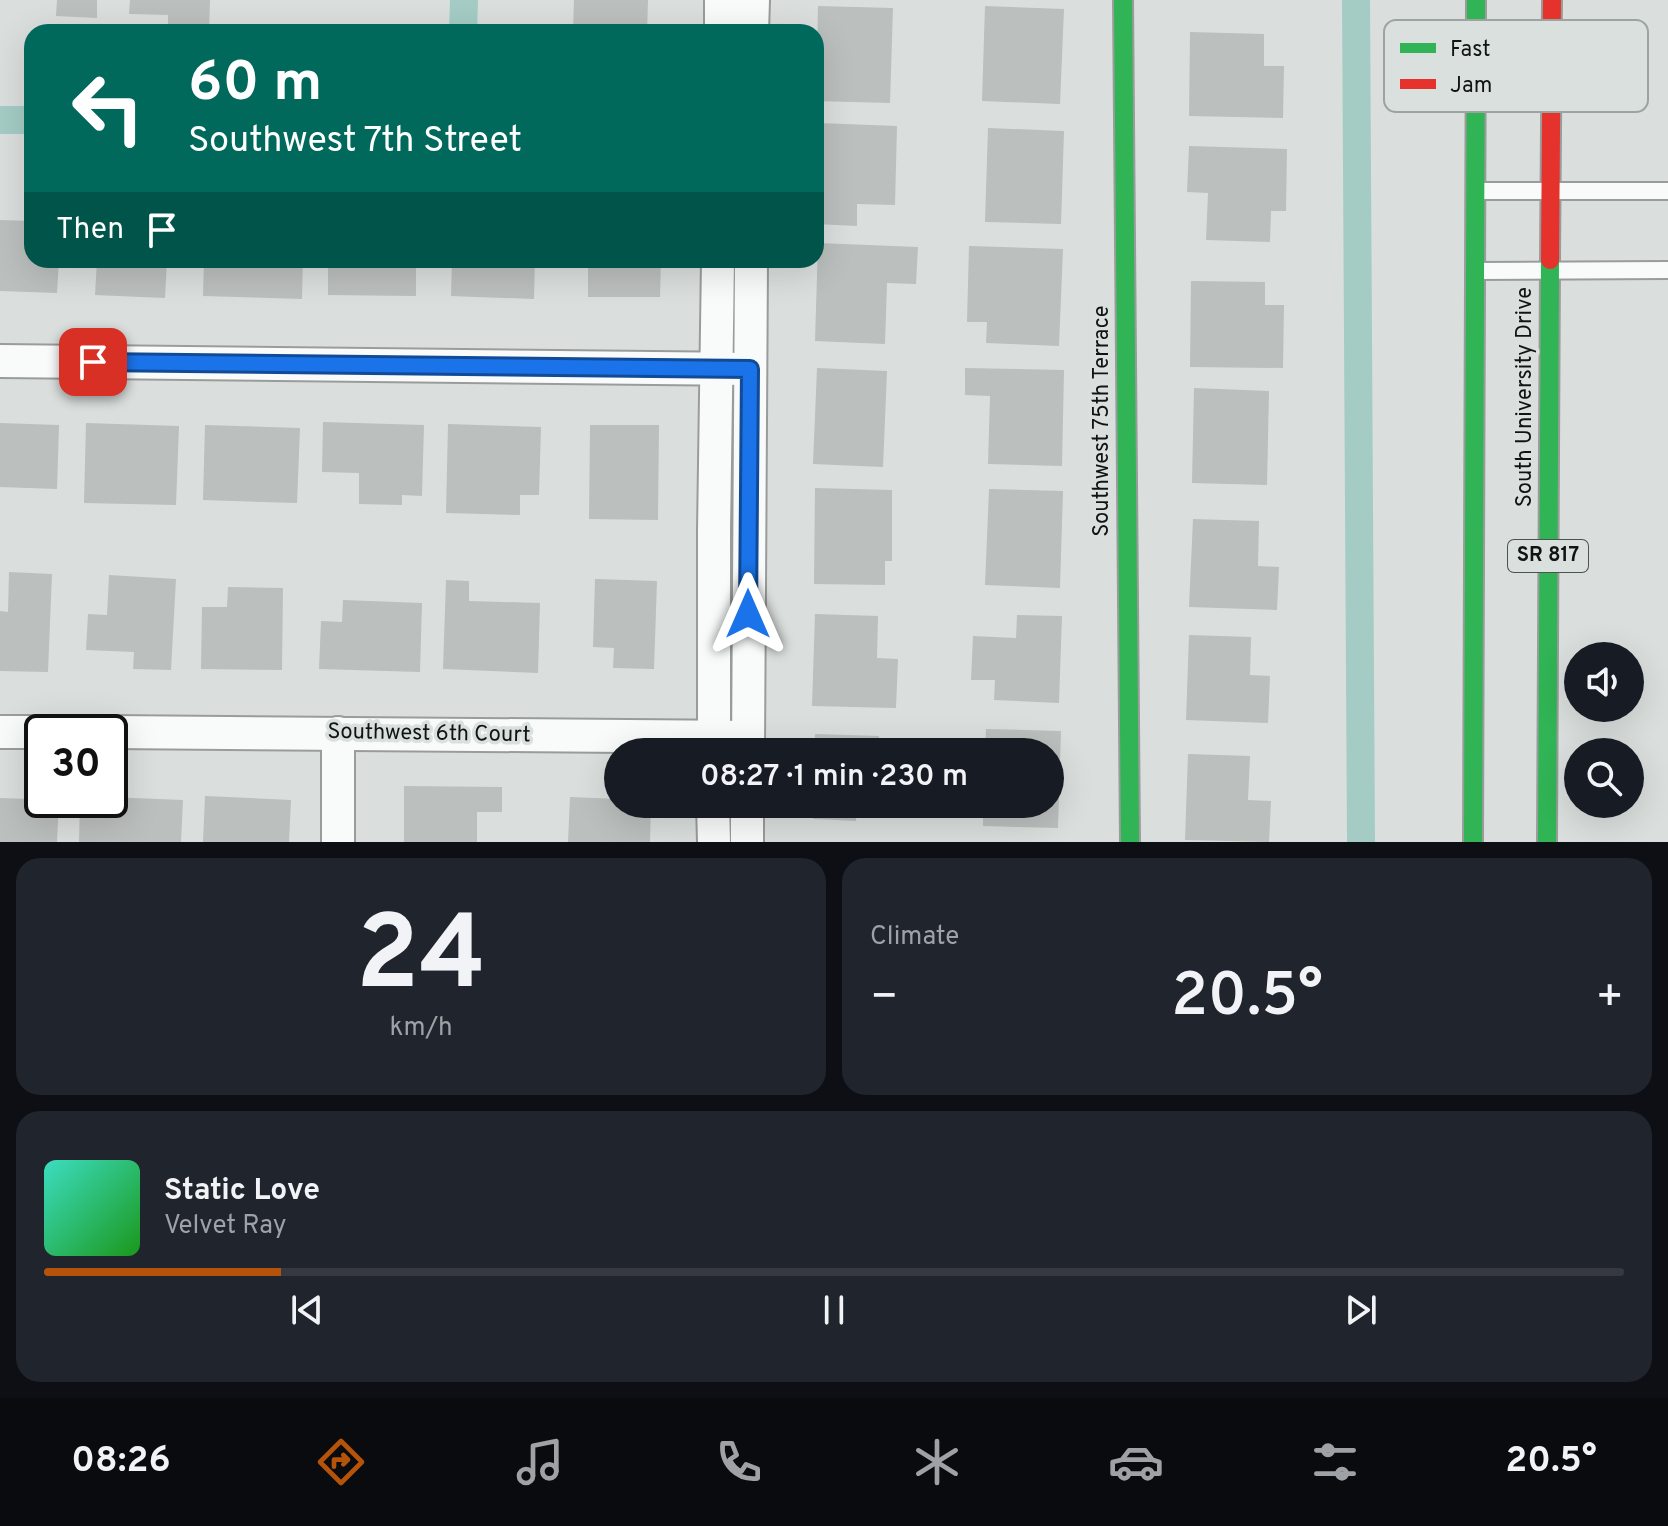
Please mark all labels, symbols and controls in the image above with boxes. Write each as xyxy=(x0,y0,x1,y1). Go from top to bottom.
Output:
legend xyxy=(1384,20,1648,112)
text: Fast xyxy=(1450,37,1491,64)
text: 60 m xyxy=(188,50,322,120)
icon: left xyxy=(56,56,160,160)
text: Jam xyxy=(1450,73,1493,100)
text: Southwest 7th Street xyxy=(188,119,522,165)
icon: arrive xyxy=(140,208,184,252)
text: Then xyxy=(56,212,124,249)
street label: South University Drive xyxy=(1512,287,1539,507)
street label: Southwest 75th Terrace xyxy=(1089,305,1116,537)
pin xyxy=(59,328,127,396)
icon: arrive xyxy=(71,340,115,384)
road number: SR 817 xyxy=(1508,540,1588,572)
position arrow xyxy=(706,572,790,656)
map controls xyxy=(1564,642,1644,818)
button: sound xyxy=(1564,642,1644,722)
speed limit sign: 30 xyxy=(24,714,128,818)
street label: Southwest 6th Court xyxy=(327,719,531,749)
button: search xyxy=(1564,738,1644,818)
text: 08:27 · 1 min · 230 m xyxy=(700,759,968,796)
text: 24 xyxy=(356,894,486,1026)
text: Climate xyxy=(870,921,959,954)
text: 20.5° xyxy=(1171,961,1323,1037)
text: − xyxy=(870,971,898,1027)
text: + xyxy=(1596,971,1624,1027)
text: km/h xyxy=(389,1012,453,1045)
text: Static Love xyxy=(164,1173,320,1210)
text: Velvet Ray xyxy=(164,1210,287,1243)
icon: previous xyxy=(285,1288,329,1332)
icon: pause xyxy=(812,1288,856,1332)
icon: next xyxy=(1339,1288,1383,1332)
icon: directions xyxy=(313,1434,369,1490)
icon: music xyxy=(512,1434,568,1490)
icon: phone xyxy=(711,1434,767,1490)
icon: climate xyxy=(909,1434,965,1490)
icon: car xyxy=(1108,1434,1164,1490)
icon: filters xyxy=(1307,1434,1363,1490)
text: 08:26 xyxy=(71,1439,171,1485)
text: 20.5° xyxy=(1505,1439,1597,1485)

